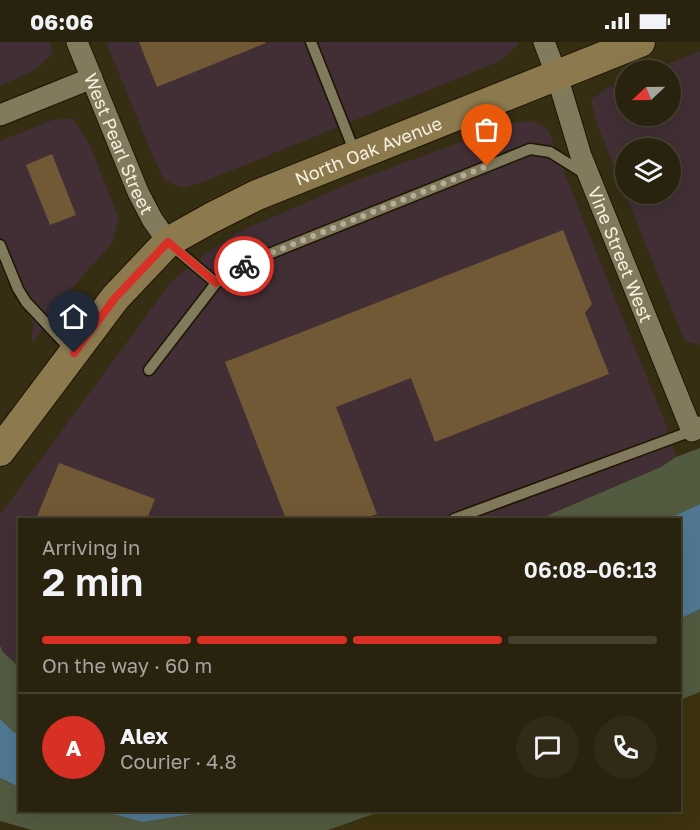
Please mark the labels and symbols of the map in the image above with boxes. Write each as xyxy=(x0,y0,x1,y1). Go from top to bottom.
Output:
north arrow xyxy=(615,60,681,126)
street label: West Pearl Street xyxy=(80,70,159,218)
pin xyxy=(461,104,512,166)
street label: North Oak Avenue xyxy=(292,111,445,190)
street label: Vine Street West xyxy=(583,183,658,325)
courier xyxy=(214,236,274,296)
pin xyxy=(48,291,99,353)

